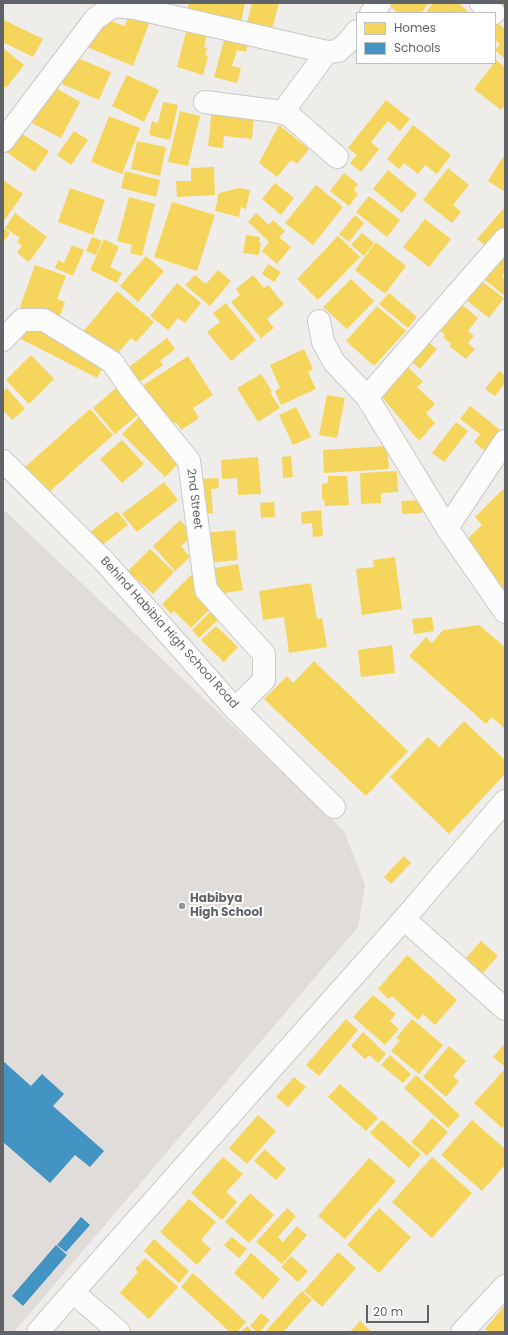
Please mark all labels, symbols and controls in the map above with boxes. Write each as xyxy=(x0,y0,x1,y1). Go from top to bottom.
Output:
legend xyxy=(356,12,496,64)
text: Homes xyxy=(394,19,436,36)
text: Schools xyxy=(394,39,441,56)
street label: 2nd Street xyxy=(183,468,205,530)
street label: Behind Habibia High School Road xyxy=(97,554,241,712)
place label: Habibya High School xyxy=(190,892,263,920)
marker: Habibya High School xyxy=(177,901,187,911)
scale bar xyxy=(368,1297,431,1323)
text: 20 m xyxy=(373,1303,403,1320)

